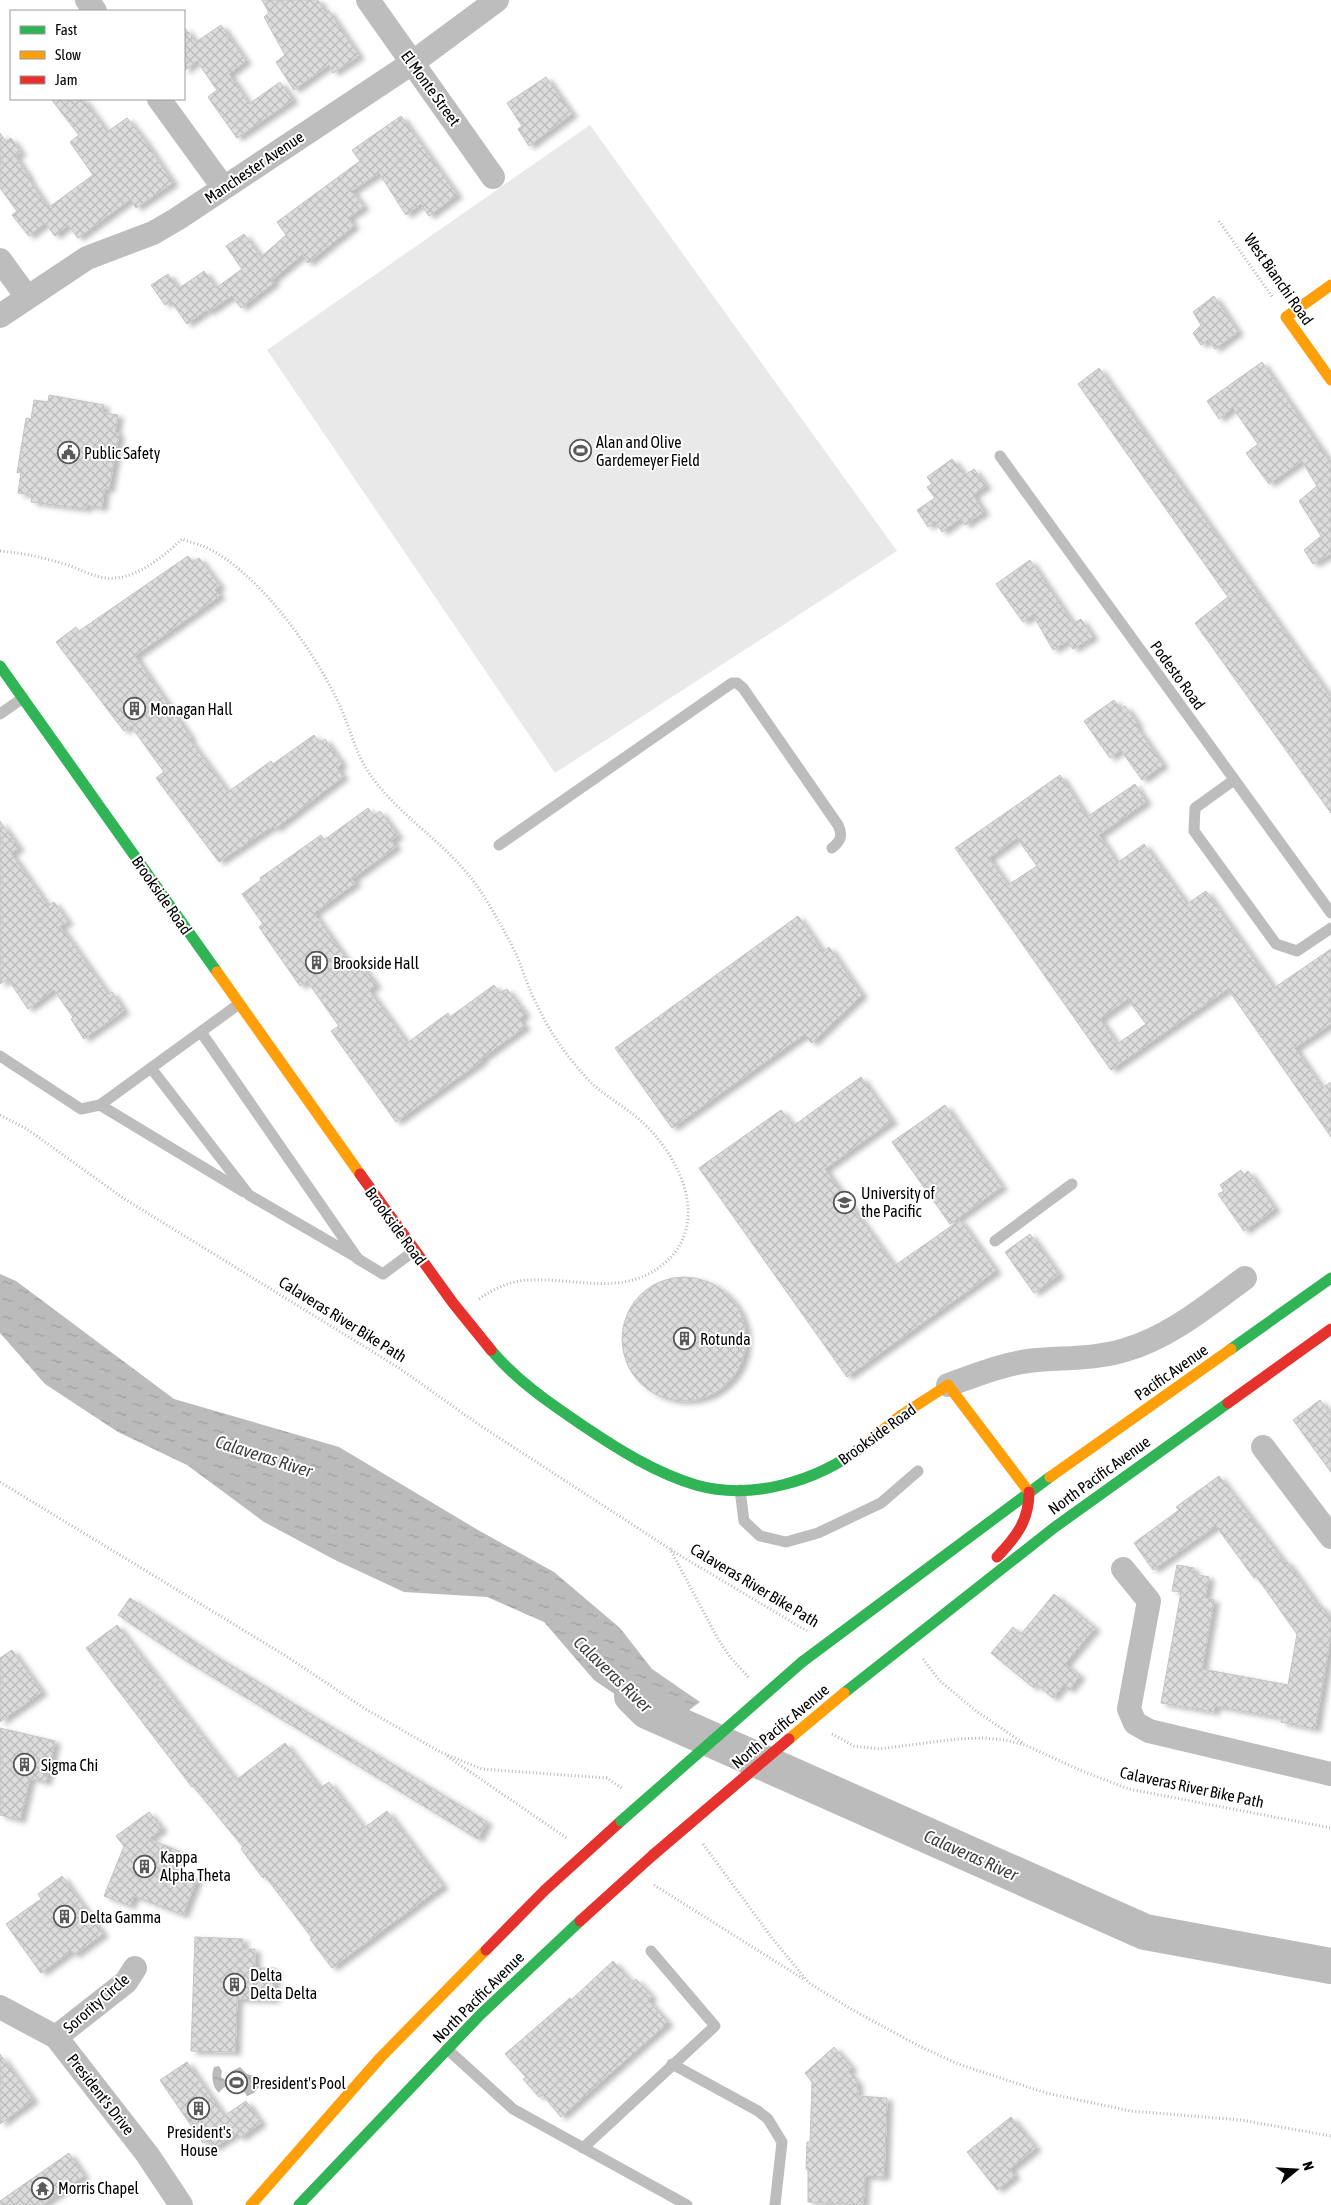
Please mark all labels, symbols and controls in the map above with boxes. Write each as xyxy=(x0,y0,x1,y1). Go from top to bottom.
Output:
legend xyxy=(10,10,185,100)
text: Fast xyxy=(55,21,77,38)
text: Slow xyxy=(55,46,81,63)
street label: El Monte Street xyxy=(398,47,464,129)
text: Jam xyxy=(55,71,78,88)
street label: Manchester Avenue xyxy=(201,127,307,207)
street label: West Bianchi Road xyxy=(1241,230,1317,328)
place label: Alan and Olive Gardemeyer Field xyxy=(596,433,700,470)
sports icon: Alan and Olive Gardemeyer Field xyxy=(568,439,592,463)
public building icon: Public Safety xyxy=(56,441,80,465)
place label: Public Safety xyxy=(84,444,161,463)
street label: Podesto Road xyxy=(1147,637,1209,713)
building icon: Monagan Hall xyxy=(122,697,146,721)
place label: Monagan Hall xyxy=(150,700,233,719)
street label: Brookside Road xyxy=(128,852,196,938)
building icon: Brookside Hall xyxy=(305,951,329,975)
place label: Brookside Hall xyxy=(333,954,420,972)
street label: Brookside Road xyxy=(362,1184,430,1268)
place label: University of the Pacific xyxy=(861,1184,936,1220)
school or university icon: University of the Pacific xyxy=(833,1190,857,1214)
street label: Calaveras River Bike Path xyxy=(276,1272,410,1366)
building icon: Rotunda xyxy=(672,1327,696,1351)
place label: Rotunda xyxy=(700,1330,751,1348)
street label: Pacific Avenue xyxy=(1131,1340,1211,1404)
street label: Brookside Road xyxy=(835,1400,919,1468)
water label: Calaveras River xyxy=(213,1430,316,1482)
street label: North Pacific Avenue xyxy=(1045,1432,1153,1518)
street label: Calaveras River Bike Path xyxy=(687,1539,823,1631)
water label: Calaveras River xyxy=(570,1632,657,1717)
street label: North Pacific Avenue xyxy=(728,1680,832,1772)
building icon: Sigma Chi xyxy=(13,1753,37,1777)
place label: Sigma Chi xyxy=(41,1756,98,1775)
street label: Calaveras River Bike Path xyxy=(1118,1763,1266,1811)
water label: Calaveras River xyxy=(921,1825,1022,1885)
place label: Kappa Alpha Theta xyxy=(160,1848,231,1885)
building icon: Kappa Alpha Theta xyxy=(132,1854,156,1878)
building icon: Delta Gamma xyxy=(52,1905,76,1929)
place label: Delta Gamma xyxy=(80,1908,161,1926)
street label: North Pacific Avenue xyxy=(429,1948,527,2046)
place label: Delta Delta Delta xyxy=(250,1966,317,2002)
street label: Sorority Circle xyxy=(59,1970,133,2037)
building icon: Delta Delta Delta xyxy=(222,1972,246,1996)
street label: President's Drive xyxy=(64,2050,138,2138)
sports icon: President's Pool xyxy=(224,2071,248,2095)
place label: President's Pool xyxy=(252,2074,347,2092)
building icon: President's House xyxy=(187,2096,211,2120)
place label: President's House xyxy=(167,2123,232,2159)
north arrow xyxy=(1271,2145,1321,2195)
text: N xyxy=(1299,2160,1317,2172)
temple icon: Morris Chapel xyxy=(30,2176,54,2200)
place label: Morris Chapel xyxy=(58,2179,139,2198)

